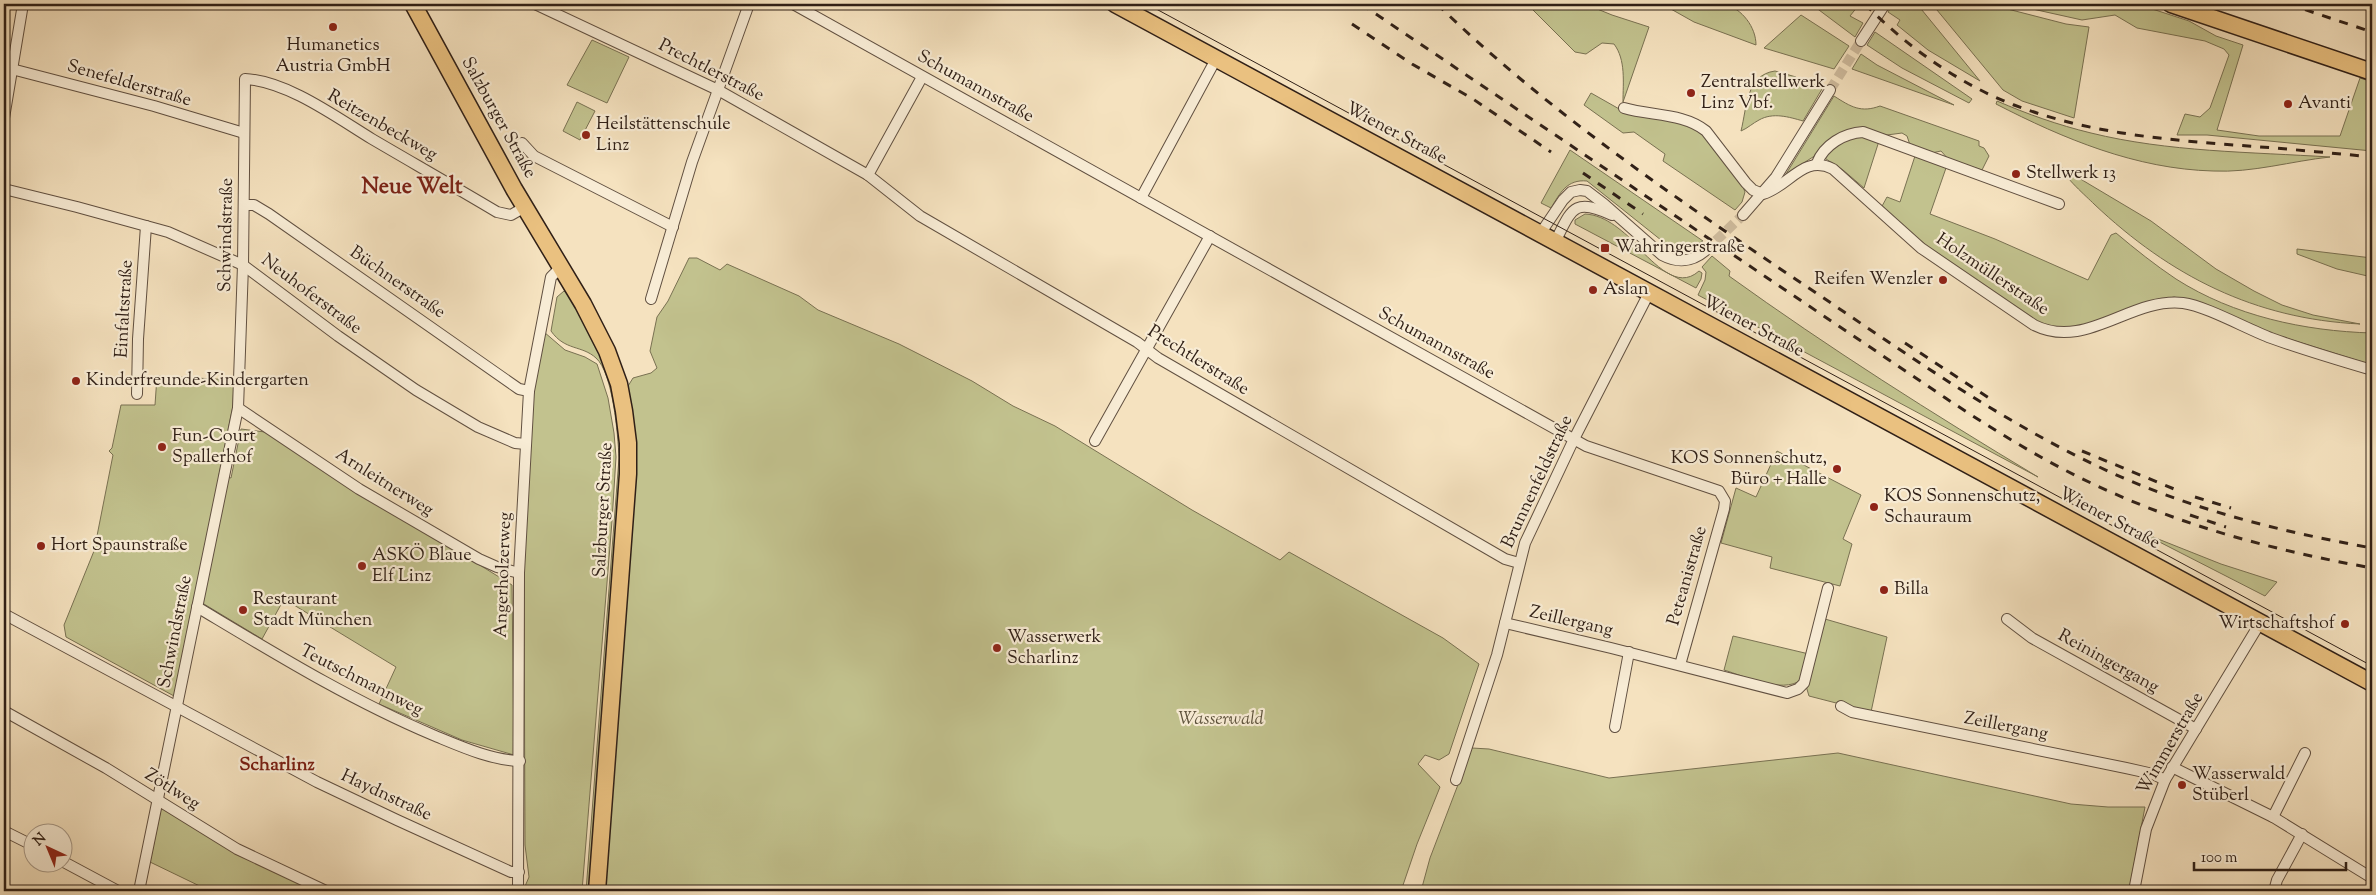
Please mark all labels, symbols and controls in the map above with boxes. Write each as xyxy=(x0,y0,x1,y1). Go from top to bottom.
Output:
marker: Humanetics Austria GmbH xyxy=(327,21,339,33)
place label: Humanetics Austria GmbH xyxy=(275,33,391,80)
street label: Prechtlerstraße xyxy=(654,33,768,109)
street label: Schumannstraße xyxy=(912,44,1038,130)
street label: Salzburger Straße xyxy=(454,53,542,183)
street label: Senefelderstraße xyxy=(64,54,194,114)
place label: Zentralstellwerk Linz Vbf. xyxy=(1701,70,1826,117)
street label: Reitzenbeckweg xyxy=(322,84,442,168)
marker: Zentralstellwerk Linz Vbf. xyxy=(1685,87,1697,99)
place label: Avanti xyxy=(2298,91,2351,117)
street label: Wiener Straße xyxy=(1341,96,1451,172)
marker: Avanti xyxy=(2282,98,2294,110)
place label: Heilstättenschule Linz xyxy=(596,112,731,159)
marker: Heilstättenschule Linz xyxy=(580,129,592,141)
place label: Stellwerk 13 xyxy=(2026,161,2116,187)
marker: Stellwerk 13 xyxy=(2010,168,2022,180)
district label: Neue Welt xyxy=(362,172,463,204)
street label: Schwindstraße xyxy=(213,178,241,292)
street label: Holzmüllerstraße xyxy=(1930,227,2054,323)
place label: Wahringerstraße xyxy=(1615,235,1745,261)
street label: Büchnerstraße xyxy=(344,240,450,326)
marker: Wahringerstraße xyxy=(1599,242,1611,254)
street label: Neuhoferstraße xyxy=(255,248,367,342)
street label: Einfaltstraße xyxy=(109,259,141,359)
place label: Reifen Wenzler xyxy=(1814,267,1933,293)
marker: Reifen Wenzler xyxy=(1937,274,1949,286)
place label: Aslan xyxy=(1603,277,1649,303)
marker: Aslan xyxy=(1587,284,1599,296)
street label: Wiener Straße xyxy=(1698,289,1808,365)
street label: Schumannstraße xyxy=(1373,301,1499,387)
street label: Prechtlerstraße xyxy=(1142,319,1254,403)
place label: Kinderfreunde-Kindergarten xyxy=(86,368,309,394)
marker: Kinderfreunde-Kindergarten xyxy=(70,375,82,387)
street label: Brunnenfeldstraße xyxy=(1496,411,1580,553)
place label: Fun-Court Spallerhof xyxy=(172,424,256,471)
marker: Fun-Court Spallerhof xyxy=(156,441,168,453)
street label: Arnleitnerweg xyxy=(330,442,438,524)
street label: Salzburger Straße xyxy=(587,442,621,578)
place label: KOS Sonnenschutz, Büro + Halle xyxy=(1671,446,1827,493)
marker: KOS Sonnenschutz, Büro + Halle xyxy=(1831,463,1843,475)
street label: Wiener Straße xyxy=(2054,481,2164,557)
place label: KOS Sonnenschutz, Schauraum xyxy=(1884,484,2040,531)
marker: KOS Sonnenschutz, Schauraum xyxy=(1868,501,1880,513)
street label: Angerholzerweg xyxy=(489,511,519,638)
street label: Peteanistraße xyxy=(1661,523,1715,629)
place label: Hort Spaunstraße xyxy=(51,533,188,559)
marker: Hort Spaunstraße xyxy=(35,540,47,552)
place label: ASKÖ Blaue Elf Linz xyxy=(372,543,472,590)
marker: ASKÖ Blaue Elf Linz xyxy=(356,560,368,572)
street label: Schwindstraße xyxy=(152,573,200,691)
place label: Billa xyxy=(1894,577,1929,603)
marker: Billa xyxy=(1878,584,1890,596)
place label: Restaurant Stadt München xyxy=(253,587,373,634)
street label: Zeillergang xyxy=(1527,600,1616,644)
marker: Restaurant Stadt München xyxy=(237,604,249,616)
place label: Wirtschaftshof xyxy=(2218,611,2336,637)
marker: Wirtschaftshof xyxy=(2339,618,2351,630)
street label: Reiningergang xyxy=(2053,623,2164,701)
place label: Wasserwerk Scharlinz xyxy=(1007,625,1102,672)
street label: Teutschmannweg xyxy=(295,639,428,723)
marker: Wasserwerk Scharlinz xyxy=(991,642,1003,654)
street label: Wimmerstraße xyxy=(2131,688,2211,800)
street label: Zeillergang xyxy=(1962,706,2050,748)
park label: Wasserwald xyxy=(1178,707,1264,733)
district label: Scharlinz xyxy=(239,752,315,779)
place label: Wasserwald Stüberl xyxy=(2192,762,2285,809)
street label: Zötlweg xyxy=(139,763,205,817)
street label: Haydnstraße xyxy=(336,764,436,828)
marker: Wasserwald Stüberl xyxy=(2176,779,2188,791)
north arrow xyxy=(22,822,72,872)
text: N xyxy=(29,829,51,851)
scale bar xyxy=(2194,840,2346,872)
text: 100 m xyxy=(2201,848,2238,869)

